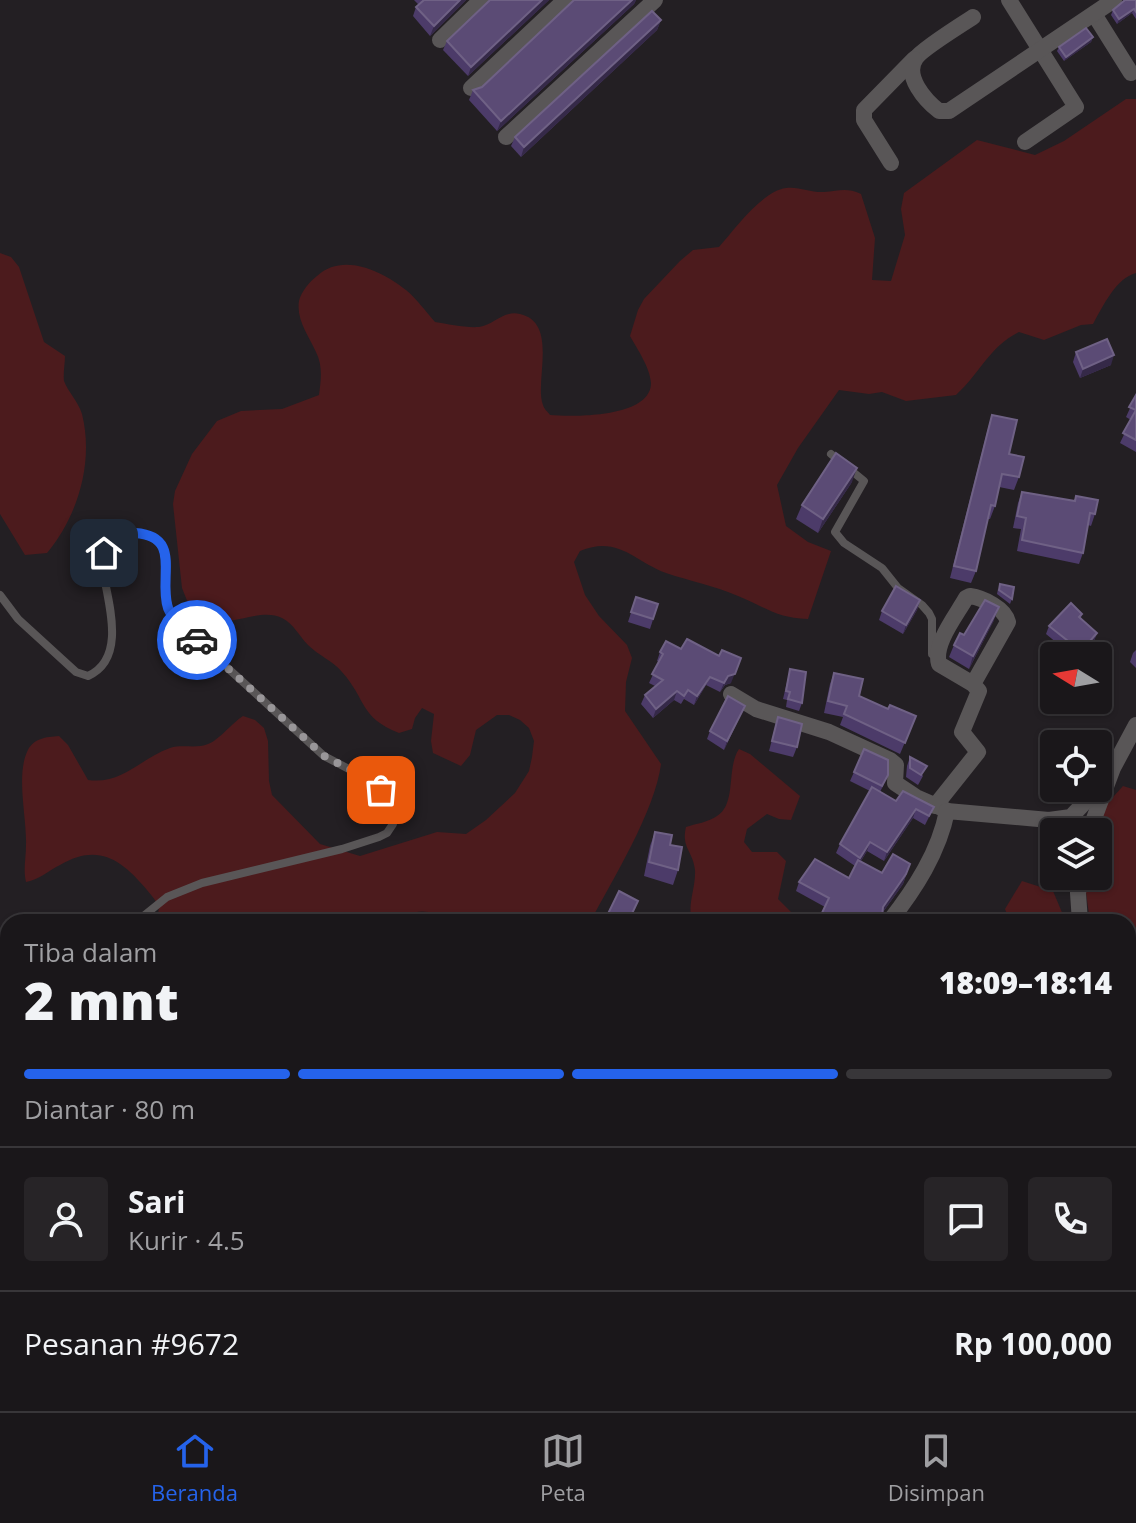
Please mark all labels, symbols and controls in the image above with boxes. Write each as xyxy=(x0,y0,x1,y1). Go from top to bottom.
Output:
pin xyxy=(70,519,138,587)
icon: home xyxy=(82,531,126,575)
courier xyxy=(157,600,237,680)
icon: car xyxy=(175,618,219,662)
north arrow xyxy=(1040,642,1112,714)
map controls xyxy=(1040,642,1112,890)
button: locate xyxy=(1040,730,1112,802)
pin xyxy=(347,756,415,824)
icon: bag xyxy=(359,768,403,812)
button: layers xyxy=(1040,818,1112,890)
text: Tiba dalam xyxy=(24,934,157,970)
text: 18:09–18:14 xyxy=(939,962,1112,1003)
text: 2 mnt xyxy=(24,964,179,1035)
text: Diantar · 80 m xyxy=(24,1091,195,1127)
button: person xyxy=(24,1177,108,1261)
button: chat xyxy=(924,1177,1008,1261)
button: phone xyxy=(1028,1177,1112,1261)
text: Sari xyxy=(128,1181,185,1222)
text: Kurir · 4.5 xyxy=(128,1222,245,1258)
text: Pesanan #9672 xyxy=(24,1323,239,1364)
text: Rp 100,000 xyxy=(954,1323,1112,1364)
tab: Beranda xyxy=(151,1429,238,1507)
tab: Peta xyxy=(540,1429,586,1507)
tab: Disimpan xyxy=(888,1429,985,1507)

